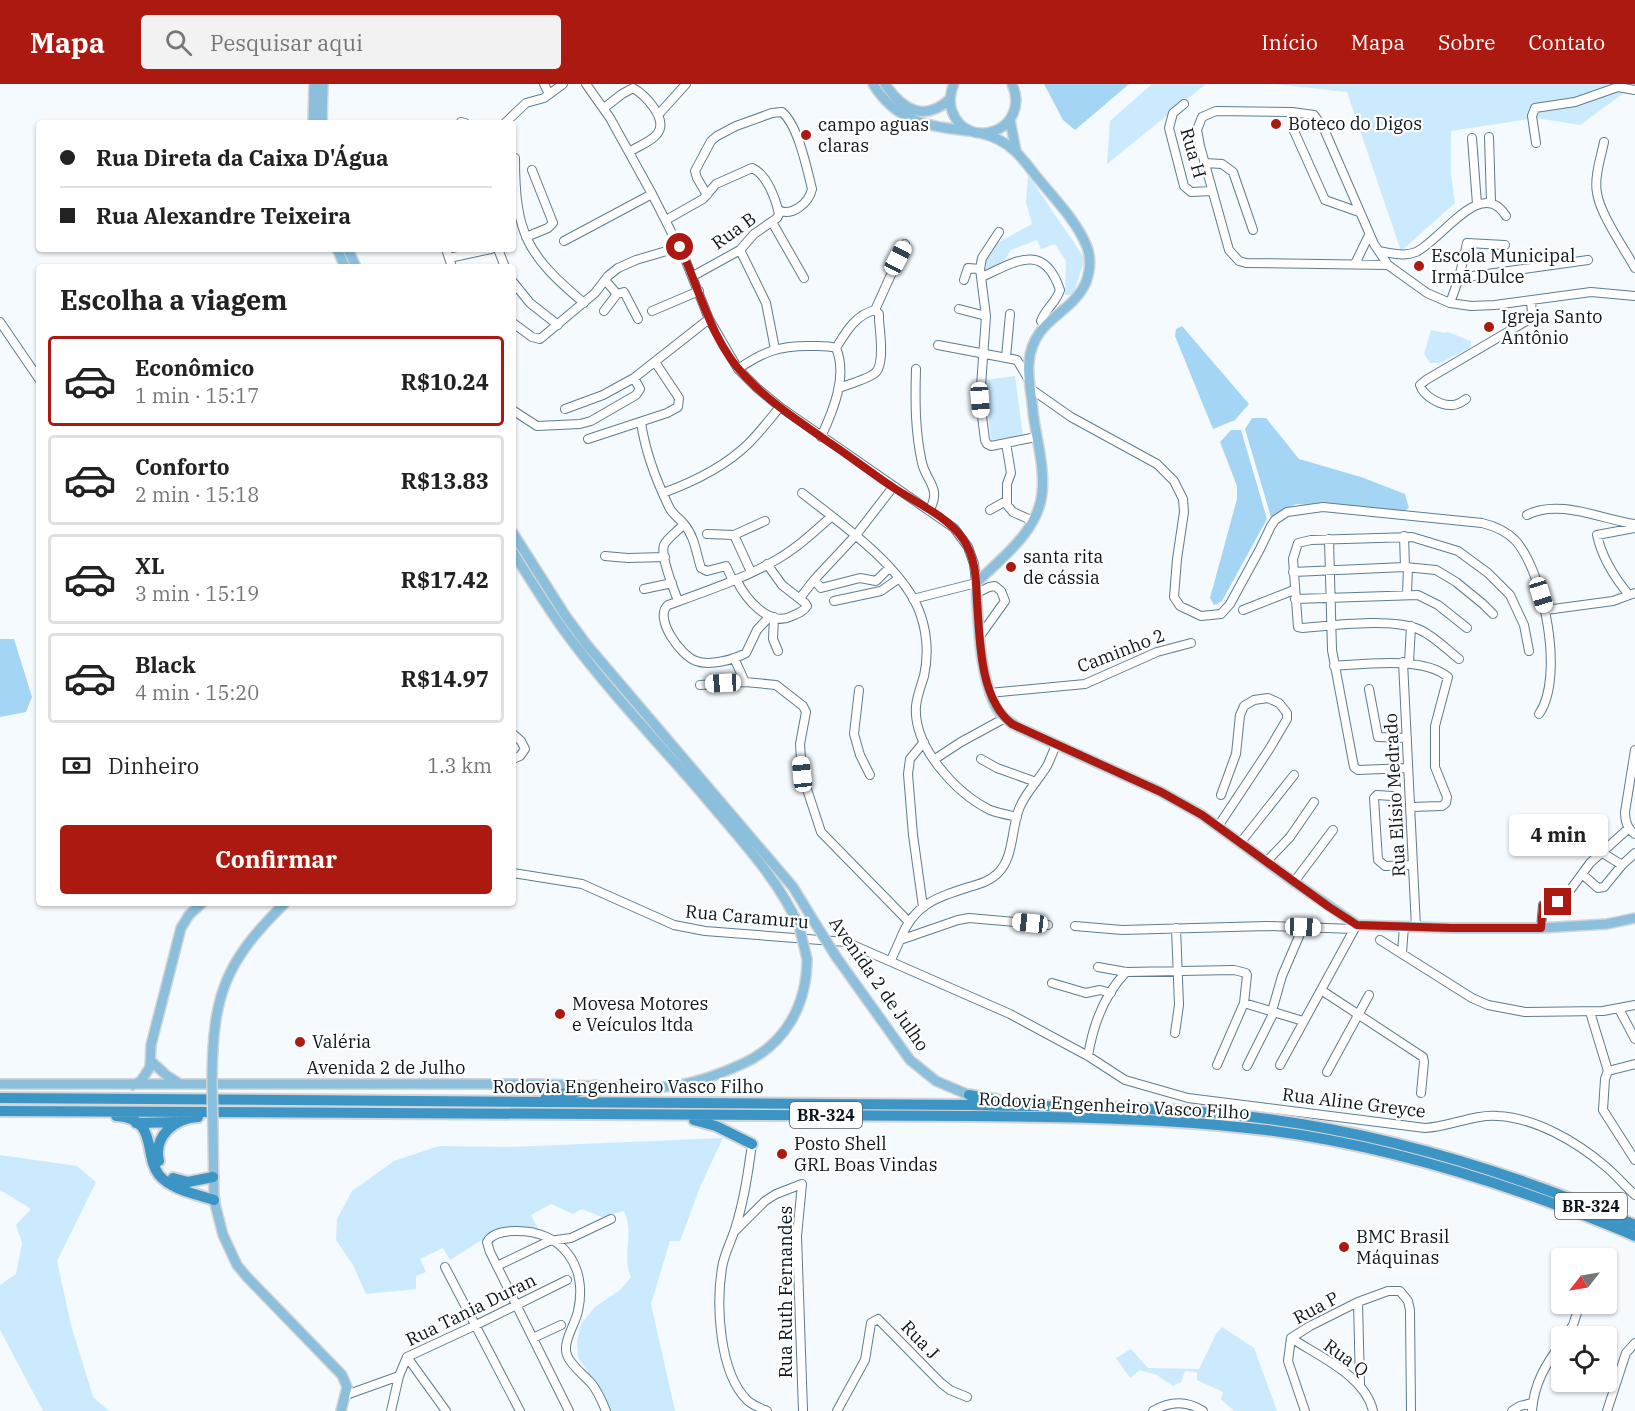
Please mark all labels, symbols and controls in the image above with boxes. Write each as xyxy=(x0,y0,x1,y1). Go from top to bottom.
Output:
search box xyxy=(141,15,561,69)
text: Mapa xyxy=(30,24,105,61)
icon: search xyxy=(162,26,195,59)
text: Pesquisar aqui xyxy=(210,28,363,57)
text: Início xyxy=(1261,28,1318,56)
text: Mapa xyxy=(1351,28,1405,56)
text: Sobre xyxy=(1438,28,1495,56)
text: Contato xyxy=(1528,28,1605,56)
place label: Boteco do Digos xyxy=(1288,112,1422,135)
place label: campo aguas claras xyxy=(818,113,929,157)
marker: Boteco do Digos xyxy=(1269,117,1283,131)
street label: Rua H xyxy=(1175,125,1212,181)
marker: campo aguas claras xyxy=(799,128,813,142)
text: Rua Direta da Caixa D'Água xyxy=(96,143,389,172)
text: Rua Alexandre Teixeira xyxy=(96,201,351,230)
street label: Rua B xyxy=(707,207,760,254)
route start xyxy=(666,233,693,260)
car xyxy=(882,238,914,278)
place label: Escola Municipal Irmã Dulce xyxy=(1431,244,1575,288)
marker: Escola Municipal Irmã Dulce xyxy=(1412,259,1426,273)
text: Escolha a viagem xyxy=(60,282,287,317)
place label: Igreja Santo Antônio xyxy=(1501,305,1603,349)
marker: Igreja Santo Antônio xyxy=(1482,320,1496,334)
text: Econômico xyxy=(135,353,254,382)
icon: car xyxy=(63,354,117,408)
text: R$10.24 xyxy=(401,367,489,396)
car xyxy=(970,381,990,419)
text: 1 min · 15:17 xyxy=(135,382,259,409)
text: Conforto xyxy=(135,452,230,481)
icon: car xyxy=(63,453,117,507)
text: R$13.83 xyxy=(401,466,489,495)
text: 2 min · 15:18 xyxy=(135,481,259,508)
place label: santa rita de cássia xyxy=(1023,545,1103,589)
text: XL xyxy=(135,551,165,580)
icon: car xyxy=(63,552,117,606)
marker: santa rita de cássia xyxy=(1004,560,1018,574)
text: R$17.42 xyxy=(401,565,489,594)
car xyxy=(1527,575,1555,615)
text: 3 min · 15:19 xyxy=(135,580,259,607)
street label: Caminho 2 xyxy=(1074,623,1168,678)
text: Black xyxy=(135,650,196,679)
icon: car xyxy=(63,651,117,705)
text: R$14.97 xyxy=(401,664,489,693)
car xyxy=(705,673,741,693)
text: 4 min · 15:20 xyxy=(135,679,259,706)
street label: Rua Elísio Medrado xyxy=(1379,713,1410,877)
icon: cash xyxy=(60,749,93,782)
text: Dinheiro xyxy=(108,751,199,780)
text: 1.3 km xyxy=(427,752,492,779)
car xyxy=(791,755,813,793)
callout: 4 min xyxy=(1508,815,1608,857)
text: 4 min xyxy=(1531,821,1587,848)
button: Confirmar xyxy=(60,825,492,894)
route end xyxy=(1544,888,1571,915)
street label: Rua Caramuru xyxy=(684,900,810,933)
street label: Avenida 2 de Julho xyxy=(824,912,934,1055)
car xyxy=(1011,912,1049,934)
car xyxy=(1285,917,1321,937)
place label: Movesa Motores e Veículos ltda xyxy=(572,992,708,1036)
marker: Movesa Motores e Veículos ltda xyxy=(553,1007,567,1021)
place label: Valéria xyxy=(312,1030,371,1053)
marker: Valéria xyxy=(293,1035,307,1049)
street label: Avenida 2 de Julho xyxy=(307,1056,465,1079)
street label: Rodovia Engenheiro Vasco Filho xyxy=(492,1075,764,1098)
street label: Rua Aline Greyce xyxy=(1281,1082,1427,1123)
street label: Rodovia Engenheiro Vasco Filho xyxy=(978,1087,1250,1124)
road number: BR-324 xyxy=(790,1102,862,1128)
place label: Posto Shell GRL Boas Vindas xyxy=(794,1132,937,1176)
marker: Posto Shell GRL Boas Vindas xyxy=(775,1147,789,1161)
road number: BR-324 xyxy=(1555,1193,1627,1219)
street label: Rua Ruth Fernandes xyxy=(774,1206,797,1378)
place label: BMC Brasil Máquinas xyxy=(1356,1225,1449,1269)
marker: BMC Brasil Máquinas xyxy=(1337,1240,1351,1254)
north arrow xyxy=(1551,1248,1617,1314)
map controls xyxy=(1551,1248,1617,1392)
street label: Rua Tania Duran xyxy=(402,1268,540,1351)
street label: Rua P xyxy=(1289,1286,1343,1329)
street label: Rua J xyxy=(896,1315,944,1364)
button: locate xyxy=(1551,1326,1617,1392)
street label: Rua Q xyxy=(1319,1334,1373,1382)

